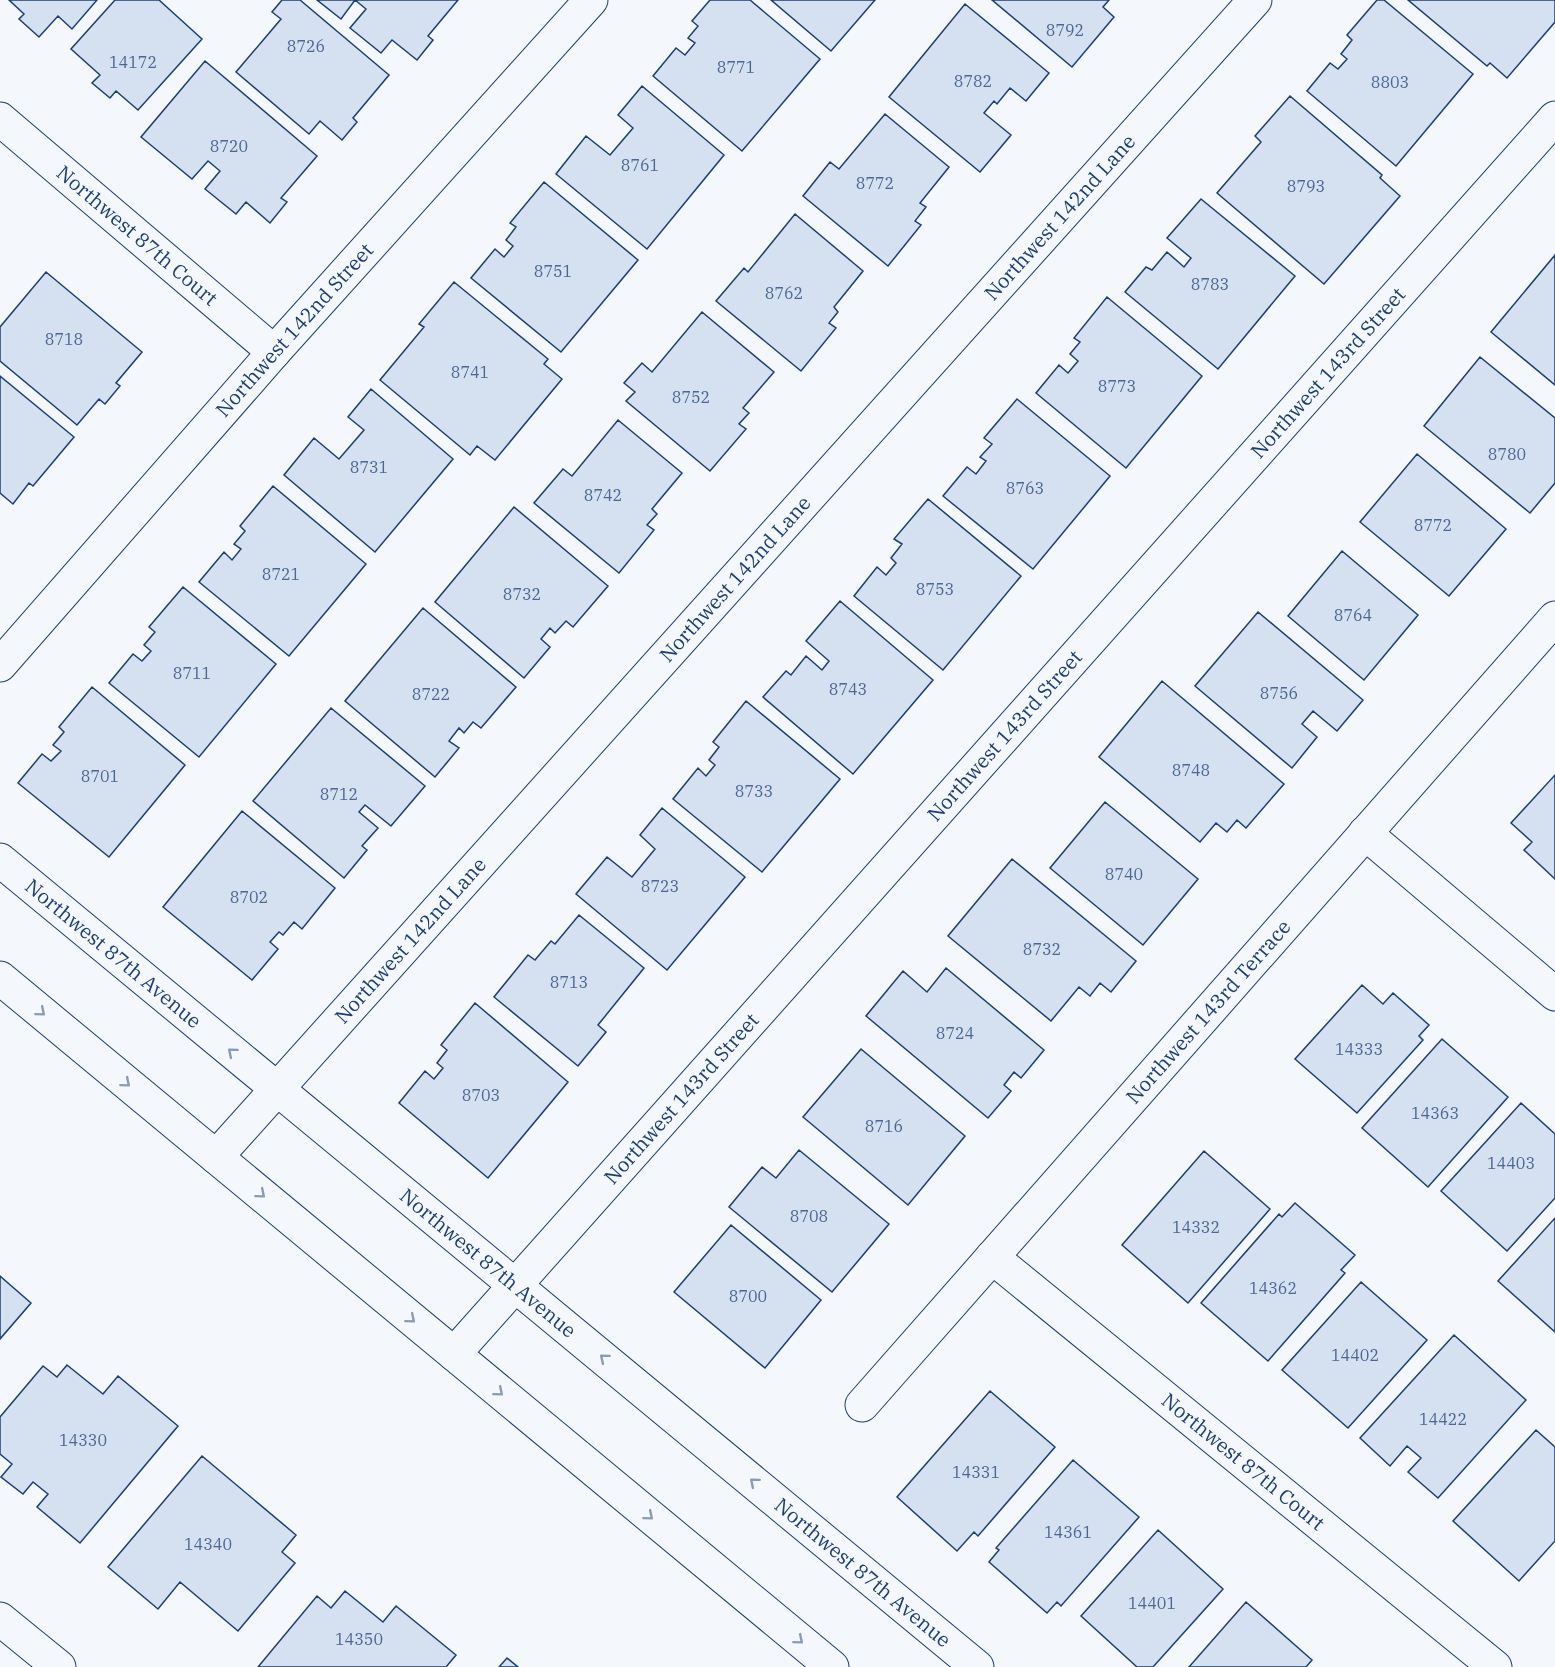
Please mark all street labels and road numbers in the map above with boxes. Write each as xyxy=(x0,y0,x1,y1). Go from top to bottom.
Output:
street label: Northwest 142nd Lane xyxy=(978,128,1141,306)
street label: Northwest 87th Court xyxy=(51,159,224,311)
street label: Northwest 142nd Street xyxy=(209,237,379,422)
street label: Northwest 143rd Street xyxy=(1244,281,1411,464)
street label: Northwest 142nd Lane xyxy=(653,490,816,667)
street label: Northwest 143rd Street xyxy=(921,644,1088,827)
street label: Northwest 142nd Lane xyxy=(328,851,492,1029)
street label: Northwest 87th Avenue xyxy=(20,872,208,1034)
street label: Northwest 143rd Terrace xyxy=(1120,914,1296,1109)
street label: Northwest 143rd Street xyxy=(598,1007,765,1190)
street label: Northwest 87th Avenue xyxy=(394,1182,582,1344)
street label: Northwest 87th Court xyxy=(1156,1387,1331,1536)
street label: Northwest 87th Avenue xyxy=(769,1491,957,1653)

